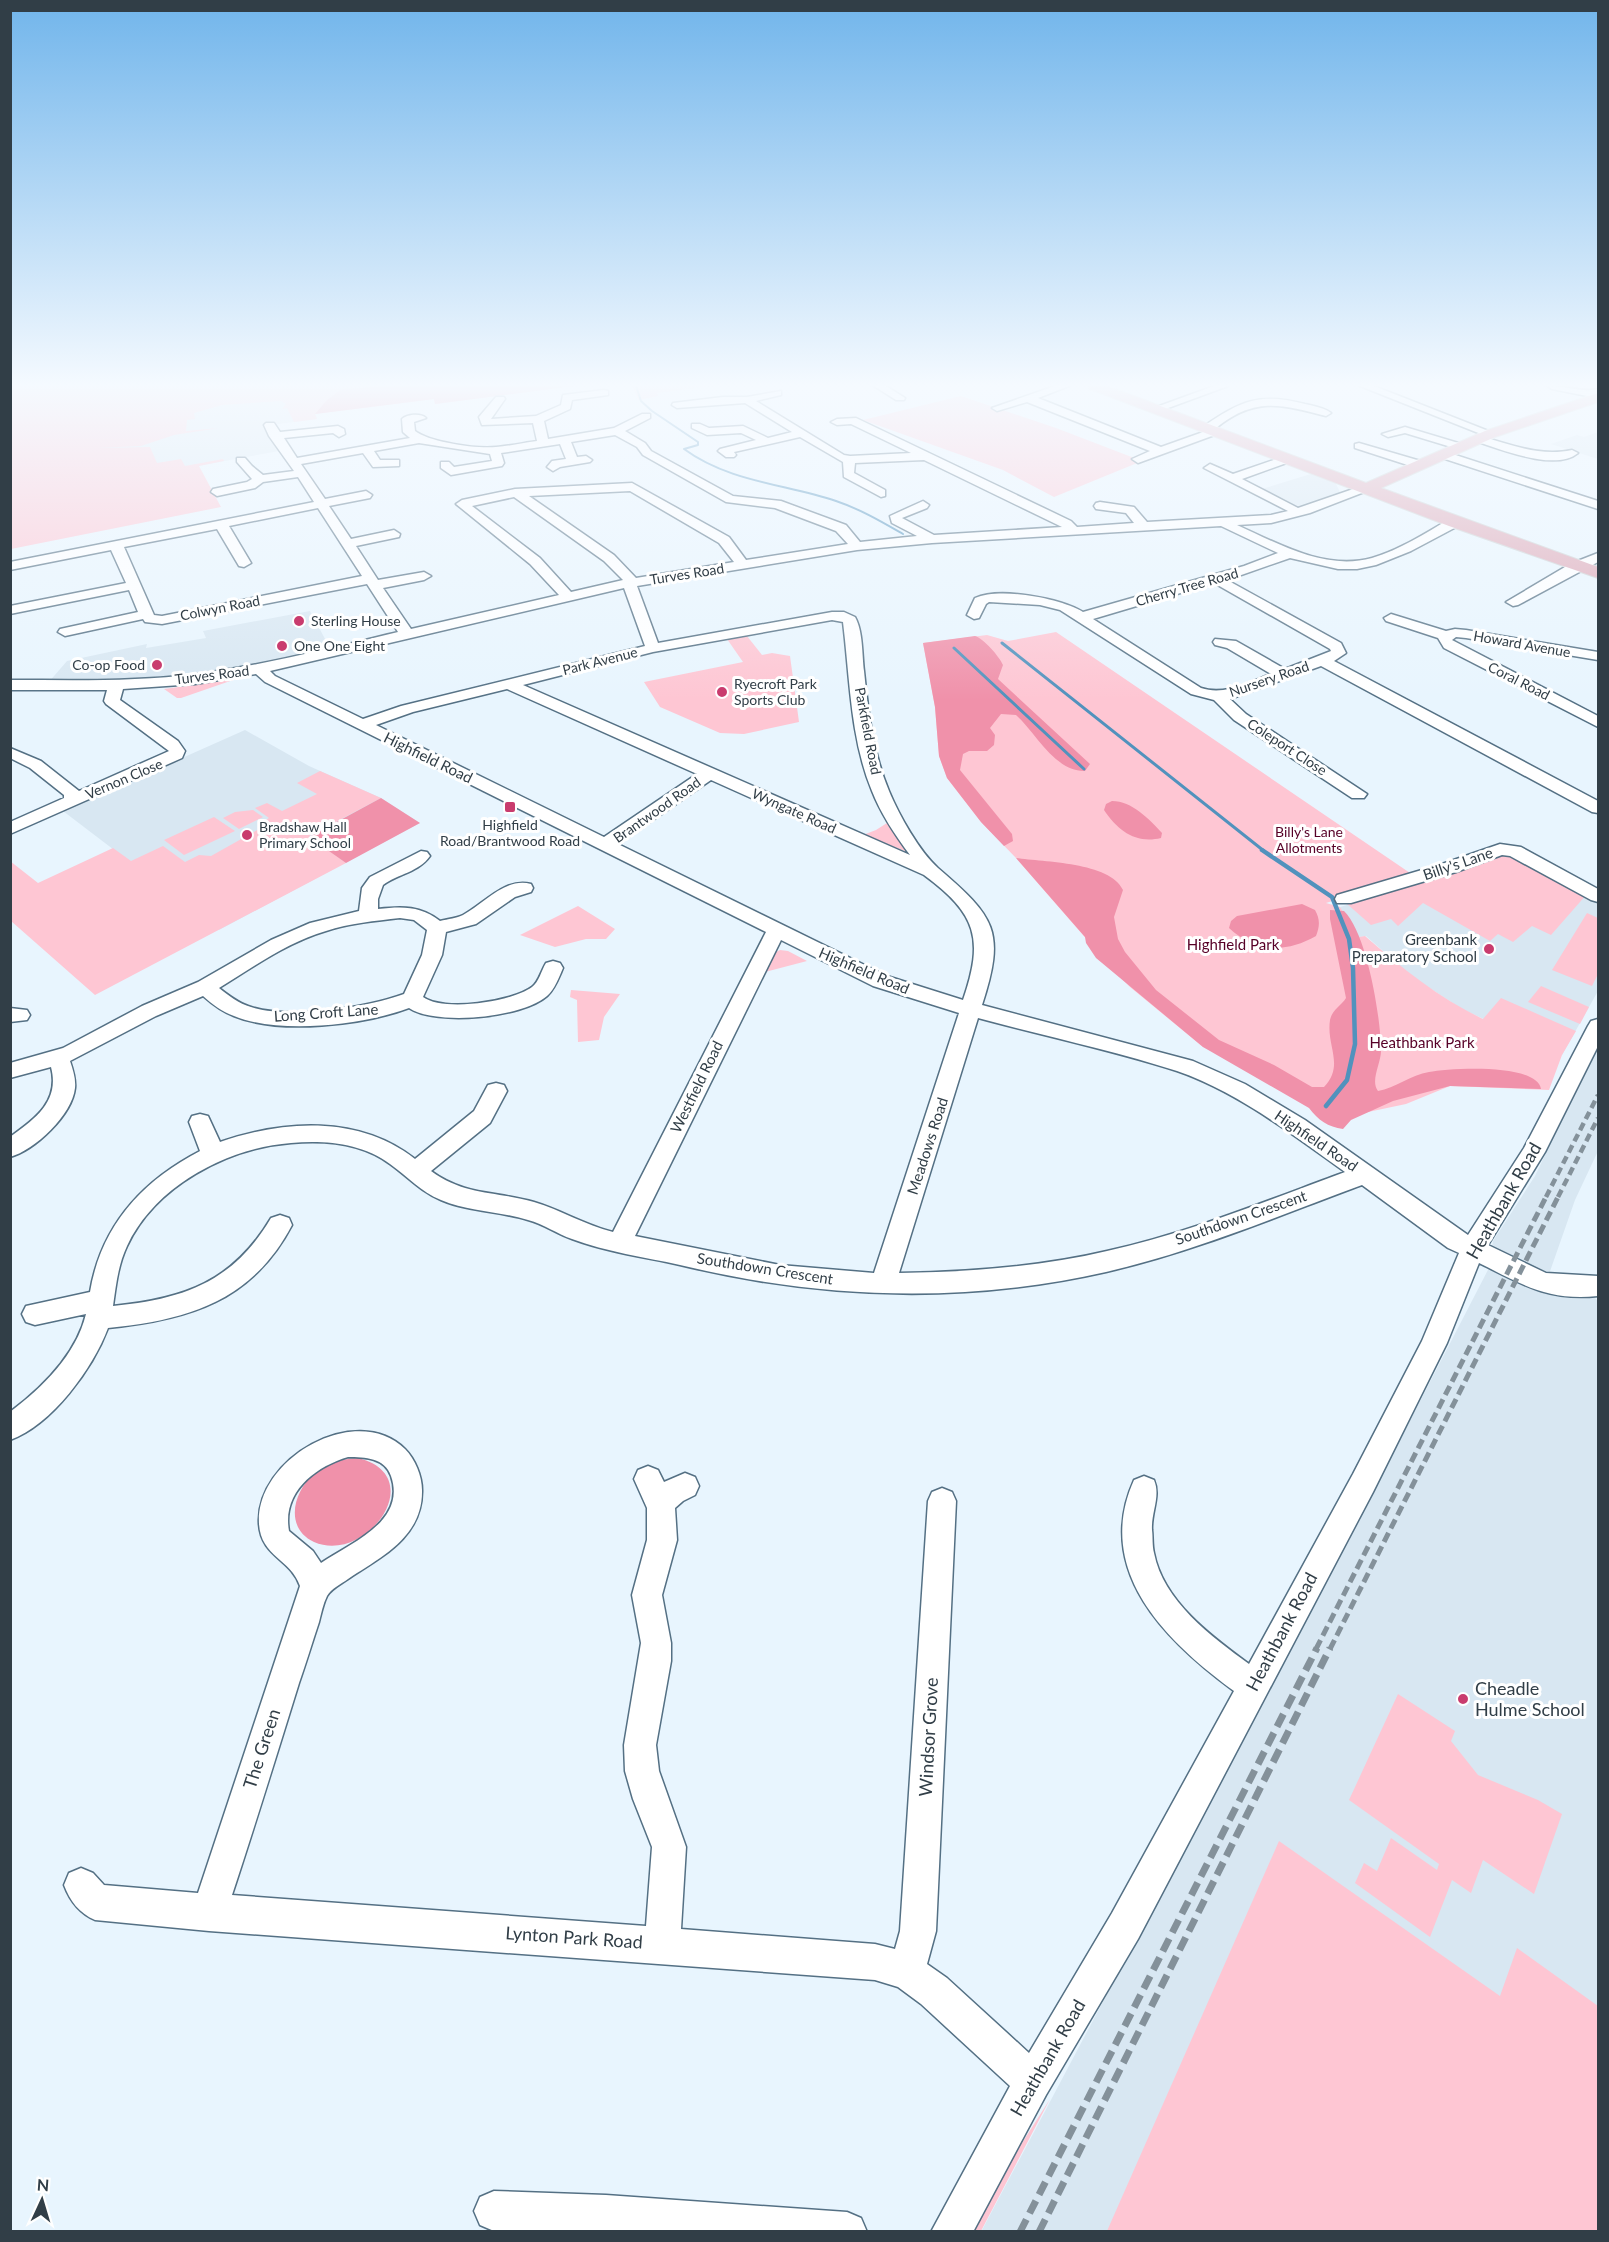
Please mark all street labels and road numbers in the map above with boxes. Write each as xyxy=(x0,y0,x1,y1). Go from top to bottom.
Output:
street label: Turves Road xyxy=(649,559,725,588)
street label: Cherry Tree Road xyxy=(1134,564,1240,609)
street label: Colwyn Road xyxy=(178,591,261,624)
street label: Howard Avenue xyxy=(1472,627,1572,660)
street label: Park Avenue xyxy=(561,643,639,678)
street label: Nursery Road xyxy=(1227,657,1311,700)
street label: Coral Road xyxy=(1485,658,1553,703)
street label: Turves Road xyxy=(174,662,250,687)
street label: Parkfield Road xyxy=(852,686,885,776)
street label: Coleport Close xyxy=(1244,715,1330,779)
street label: Highfield Road xyxy=(381,728,476,786)
street label: Vernon Close xyxy=(83,755,165,802)
street label: Brantwood Road xyxy=(610,773,704,846)
street label: Wyngate Road xyxy=(749,784,839,837)
street label: Billy's Lane xyxy=(1420,843,1495,883)
street label: Highfield Road xyxy=(816,943,912,997)
street label: Long Croft Lane xyxy=(273,999,379,1025)
street label: Westfield Road xyxy=(666,1038,726,1135)
street label: Meadows Road xyxy=(903,1095,951,1197)
street label: Highfield Road xyxy=(1272,1106,1362,1175)
street label: Heathbank Road xyxy=(1461,1138,1545,1263)
street label: Southdown Crescent xyxy=(1173,1186,1309,1248)
street label: Southdown Crescent xyxy=(696,1248,835,1288)
street label: Heathbank Road xyxy=(1241,1569,1322,1695)
street label: Windsor Grove xyxy=(914,1677,942,1797)
street label: The Green xyxy=(238,1706,284,1791)
street label: Lynton Park Road xyxy=(505,1921,644,1953)
street label: Heathbank Road xyxy=(1005,1995,1089,2120)

